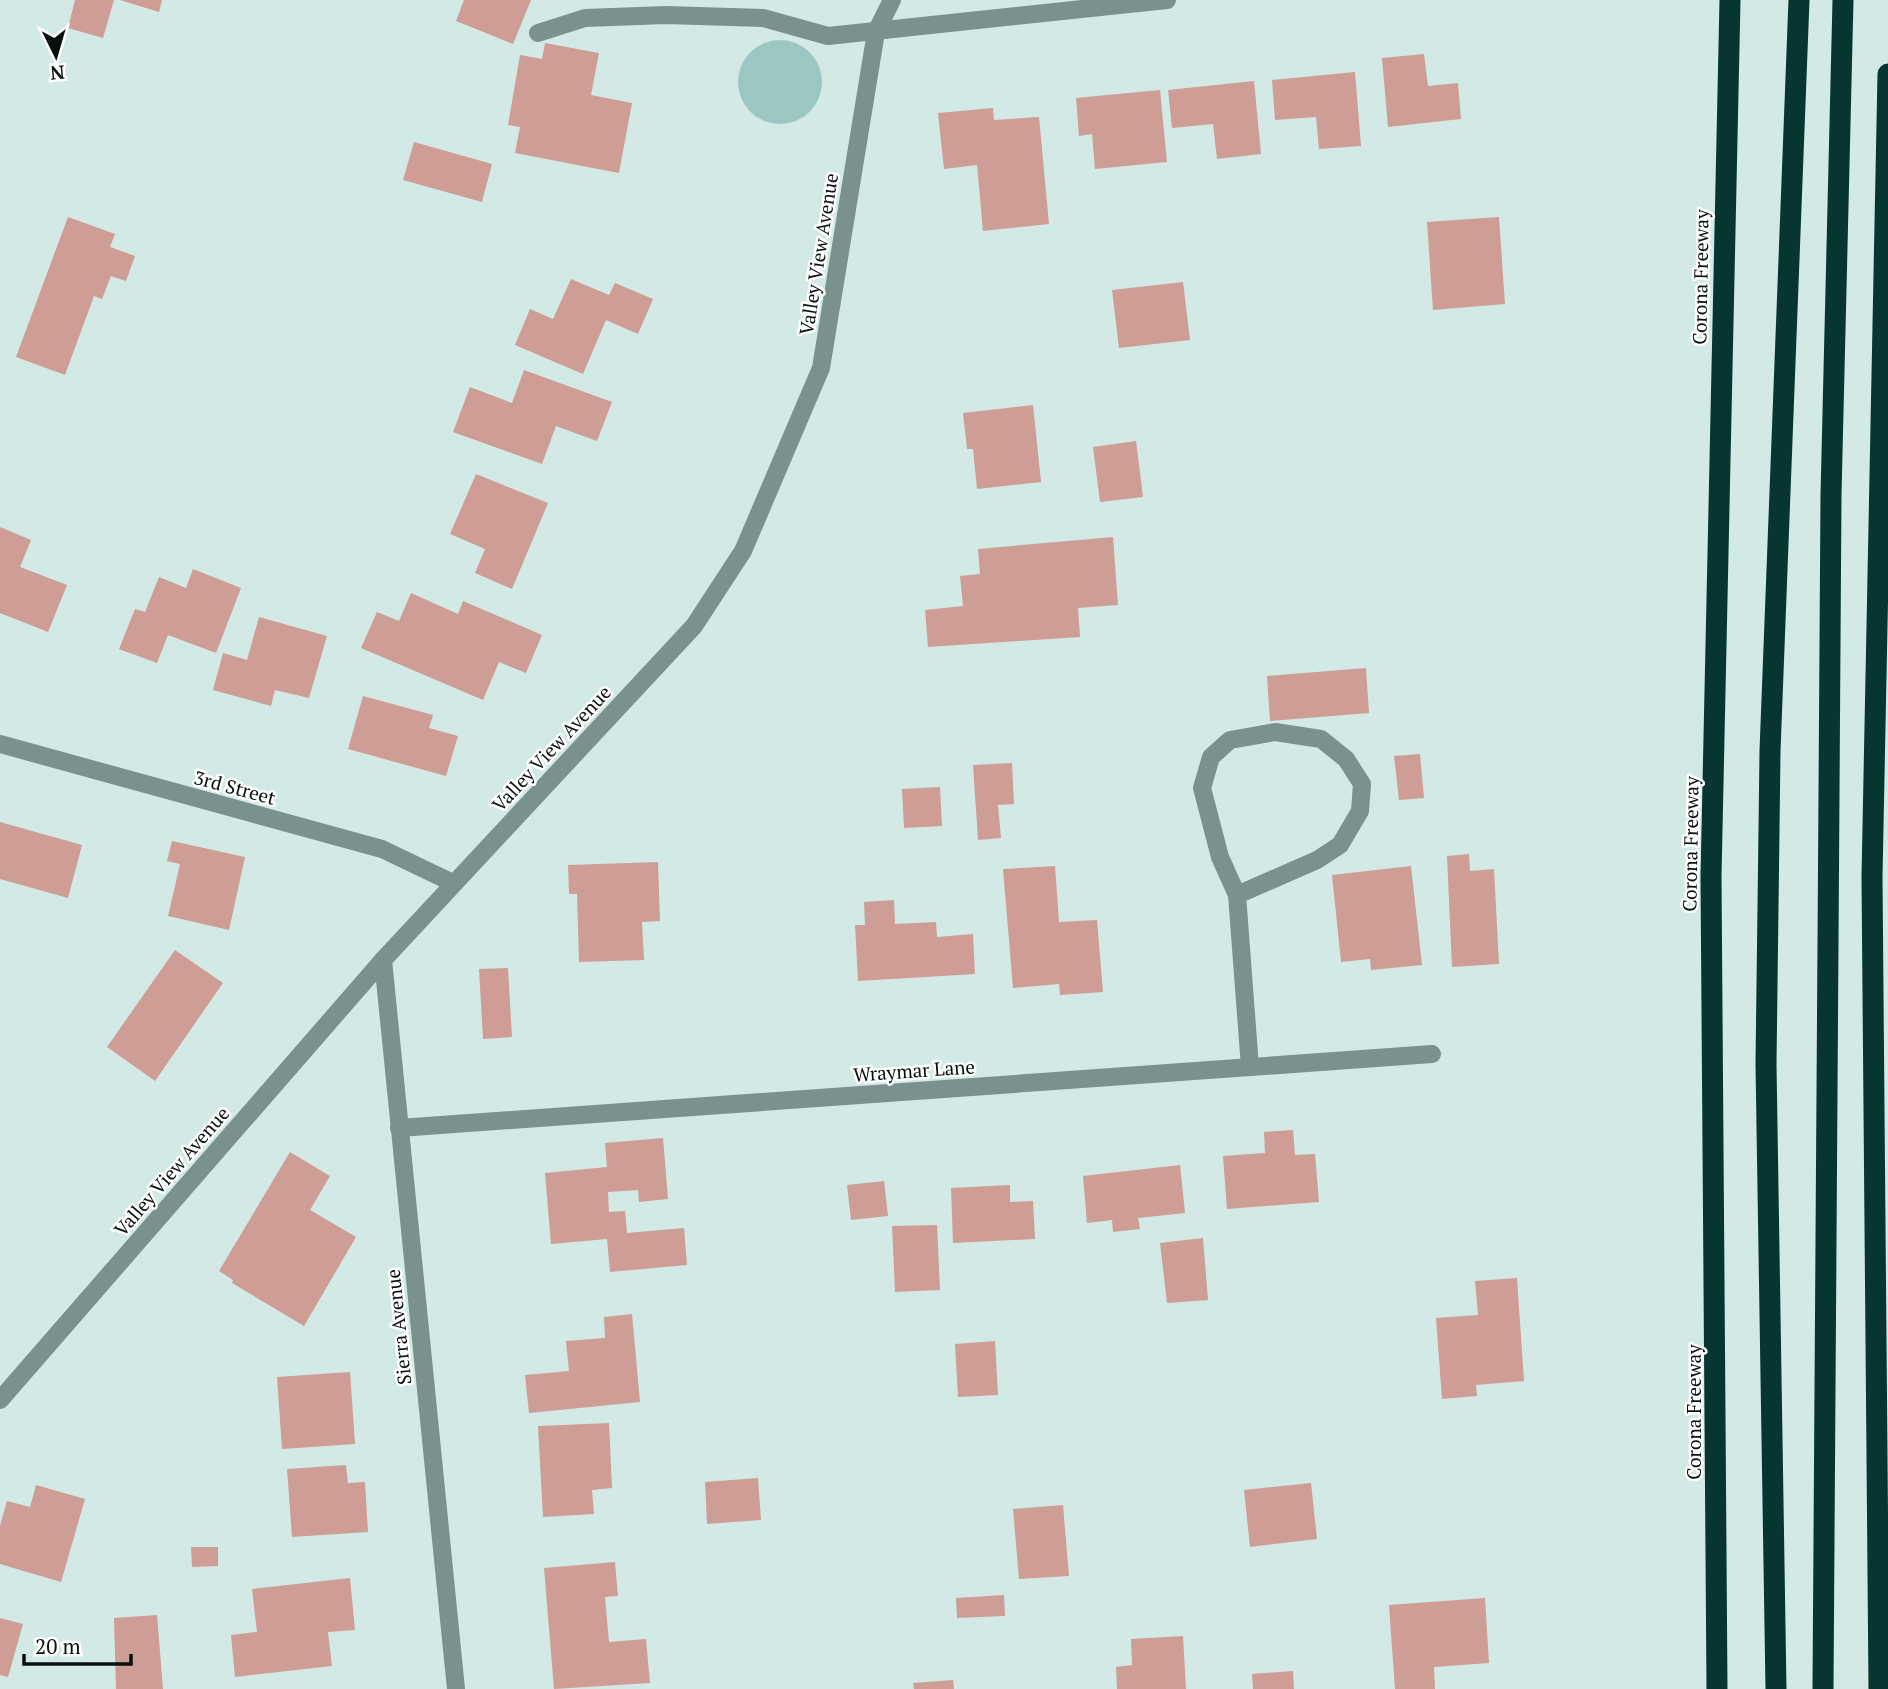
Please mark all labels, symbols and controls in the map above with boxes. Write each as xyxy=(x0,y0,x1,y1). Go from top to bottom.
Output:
north arrow xyxy=(21,21,91,91)
text: N xyxy=(49,60,66,87)
street label: Valley View Avenue xyxy=(793,171,843,337)
street label: Corona Freeway xyxy=(1686,209,1714,345)
street label: Valley View Avenue xyxy=(486,680,616,816)
street label: 3rd Street xyxy=(192,764,278,810)
street label: Corona Freeway xyxy=(1676,776,1704,912)
street label: Wraymar Lane xyxy=(852,1053,976,1087)
street label: Valley View Avenue xyxy=(108,1101,234,1241)
street label: Sierra Avenue xyxy=(380,1268,416,1386)
street label: Corona Freeway xyxy=(1681,1344,1706,1480)
scale bar xyxy=(24,1622,131,1666)
text: 20 m xyxy=(35,1632,81,1660)

